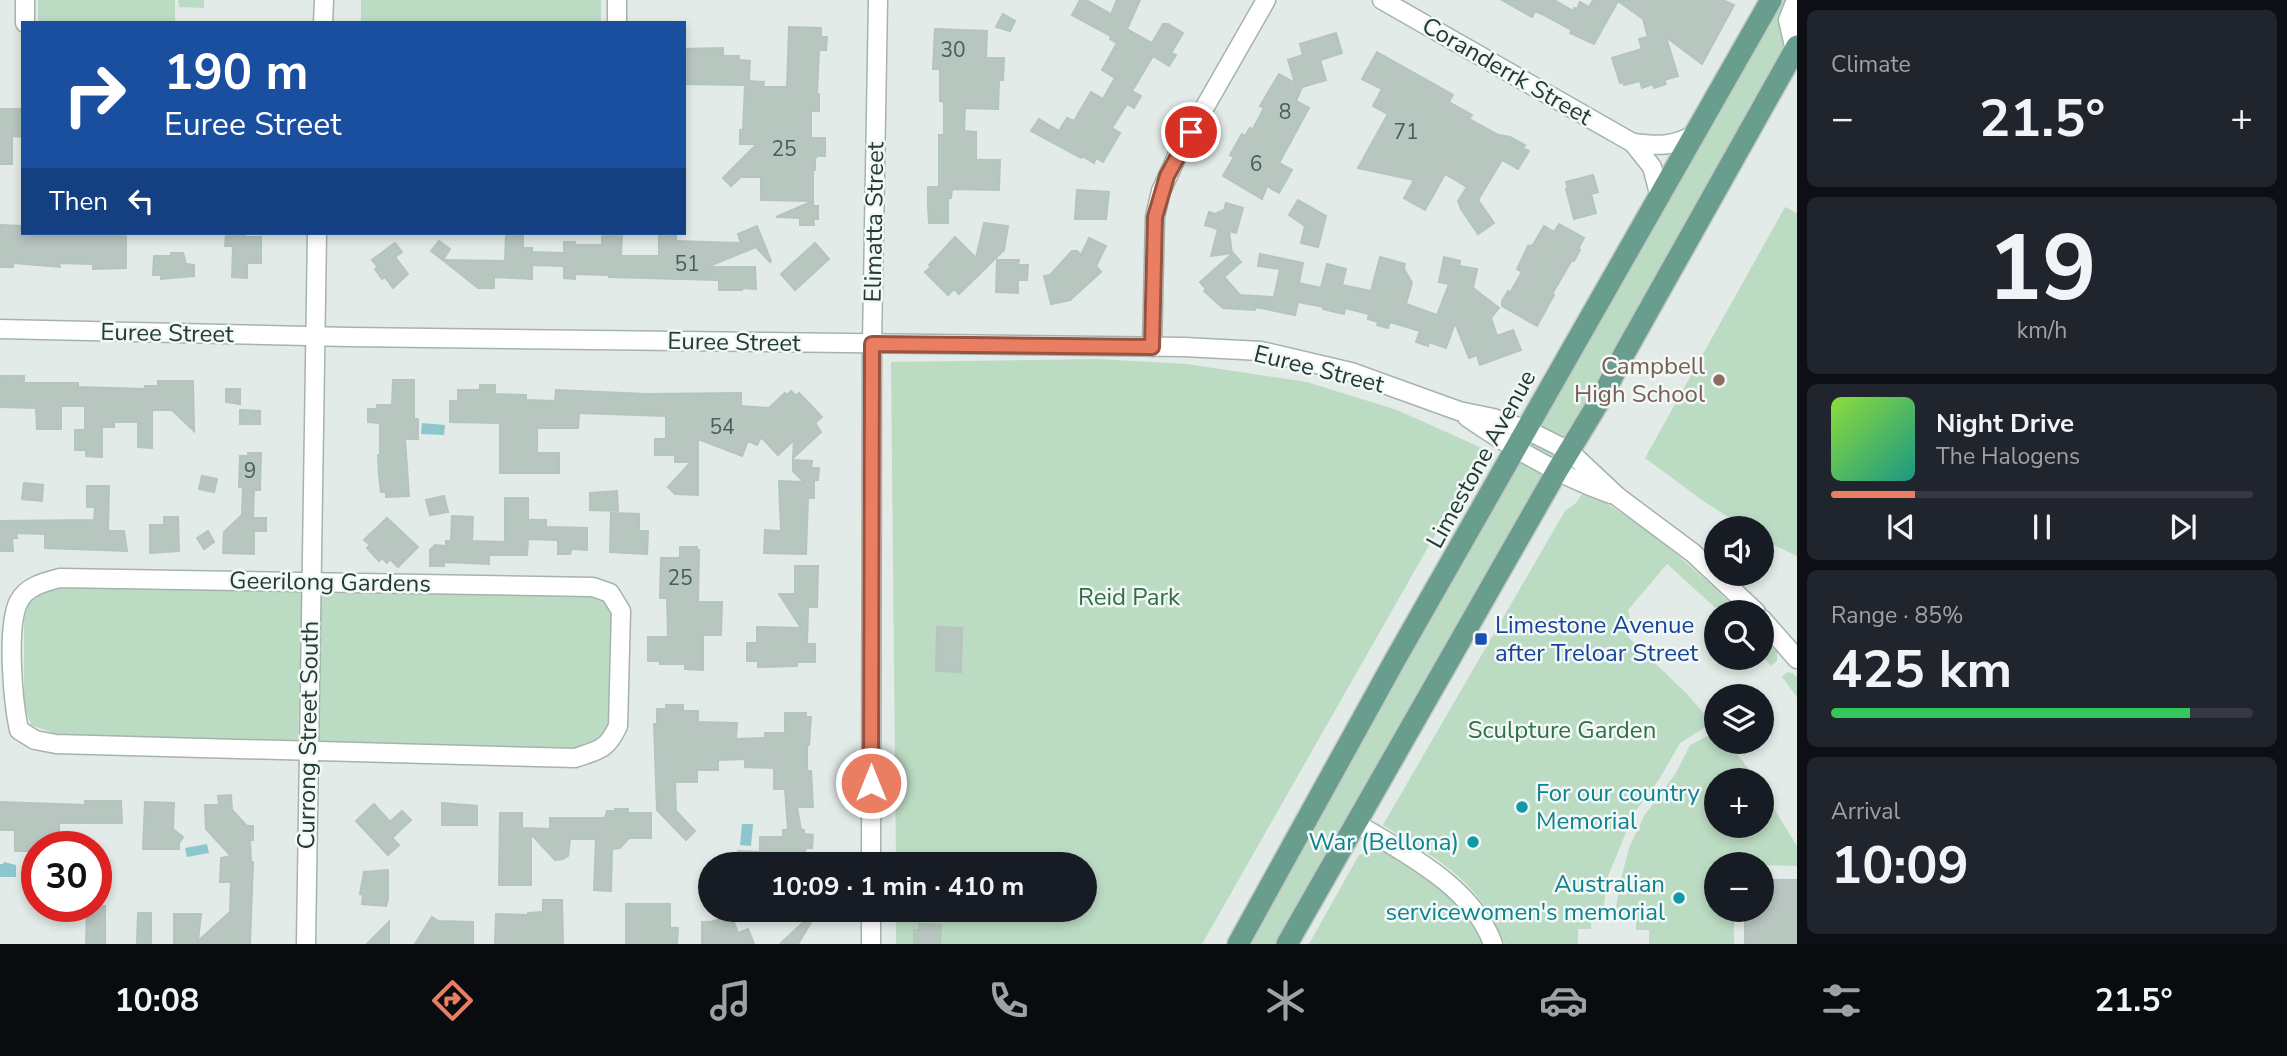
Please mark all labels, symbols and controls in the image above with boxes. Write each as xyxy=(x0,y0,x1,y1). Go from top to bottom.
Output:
street label: Coranderrk Street xyxy=(1416,9,1598,133)
house number: 30 xyxy=(940,36,966,64)
text: 190 m xyxy=(164,39,308,106)
icon: right xyxy=(49,49,140,140)
text: Climate xyxy=(1831,49,1911,80)
text: 21.5° xyxy=(1979,83,2105,154)
text: − xyxy=(1831,93,1854,144)
text: + xyxy=(2230,93,2253,144)
house number: 8 xyxy=(1279,98,1291,126)
pin xyxy=(1161,102,1221,162)
text: Euree Street xyxy=(164,103,341,146)
icon: arrive xyxy=(1172,113,1210,151)
house number: 71 xyxy=(1393,118,1419,146)
house number: 25 xyxy=(771,135,797,163)
street label: Elimatta Street xyxy=(857,141,891,303)
house number: 6 xyxy=(1250,150,1262,178)
icon: left xyxy=(122,182,160,220)
text: Then xyxy=(49,184,108,219)
text: 19 xyxy=(1987,207,2097,331)
house number: 51 xyxy=(674,250,700,278)
text: km/h xyxy=(2017,315,2067,346)
street label: Euree Street xyxy=(100,316,234,350)
street label: Euree Street xyxy=(667,325,801,359)
street label: Euree Street xyxy=(1251,337,1388,401)
place label: Campbell High School xyxy=(1574,350,1705,410)
street label: Limestone Avenue xyxy=(1419,364,1543,554)
marker: Campbell High School xyxy=(1711,372,1727,388)
text: Night Drive xyxy=(1936,406,2074,441)
house number: 54 xyxy=(709,413,735,441)
text: The Halogens xyxy=(1936,441,2080,472)
house number: 9 xyxy=(244,457,256,485)
icon: previous xyxy=(1882,508,1920,546)
icon: pause xyxy=(2023,508,2061,546)
icon: next xyxy=(2164,508,2202,546)
map controls xyxy=(1704,516,1774,922)
button: sound xyxy=(1704,516,1774,586)
street label: Geerilong Gardens xyxy=(229,564,431,600)
house number: 25 xyxy=(667,564,693,592)
park label: Reid Park xyxy=(1078,581,1181,613)
button: search xyxy=(1704,600,1774,670)
text: Range · 85% xyxy=(1831,600,1963,631)
place label: Limestone Avenue after Treloar Street xyxy=(1495,609,1699,669)
street label: Currong Street South xyxy=(290,620,326,850)
marker: Limestone Avenue after Treloar Street xyxy=(1473,631,1489,647)
text: 425 km xyxy=(1831,634,2012,705)
button: layers xyxy=(1704,684,1774,754)
park label: Sculpture Garden xyxy=(1468,714,1656,746)
position arrow xyxy=(834,746,908,820)
button: + xyxy=(1704,768,1774,838)
place label: For our country Memorial xyxy=(1536,777,1700,837)
text: Arrival xyxy=(1831,796,1900,827)
marker: For our country Memorial xyxy=(1514,799,1530,815)
place label: War (Bellona) xyxy=(1308,826,1459,858)
text: 10:09 xyxy=(1831,830,1969,901)
speed limit sign: 30 xyxy=(21,831,112,922)
marker: War (Bellona) xyxy=(1465,834,1481,850)
button: − xyxy=(1704,852,1774,922)
place label: Australian servicewomen's memorial xyxy=(1385,868,1665,928)
text: 10:09 · 1 min · 410 m xyxy=(771,869,1024,904)
marker: Australian servicewomen's memorial xyxy=(1671,890,1687,906)
icon: directions xyxy=(428,976,477,1025)
icon: music xyxy=(706,976,755,1025)
icon: phone xyxy=(984,976,1033,1025)
icon: climate xyxy=(1261,976,1310,1025)
icon: car xyxy=(1539,976,1588,1025)
icon: filters xyxy=(1817,976,1866,1025)
text: 10:08 xyxy=(114,979,199,1022)
text: 21.5° xyxy=(2095,979,2173,1022)

